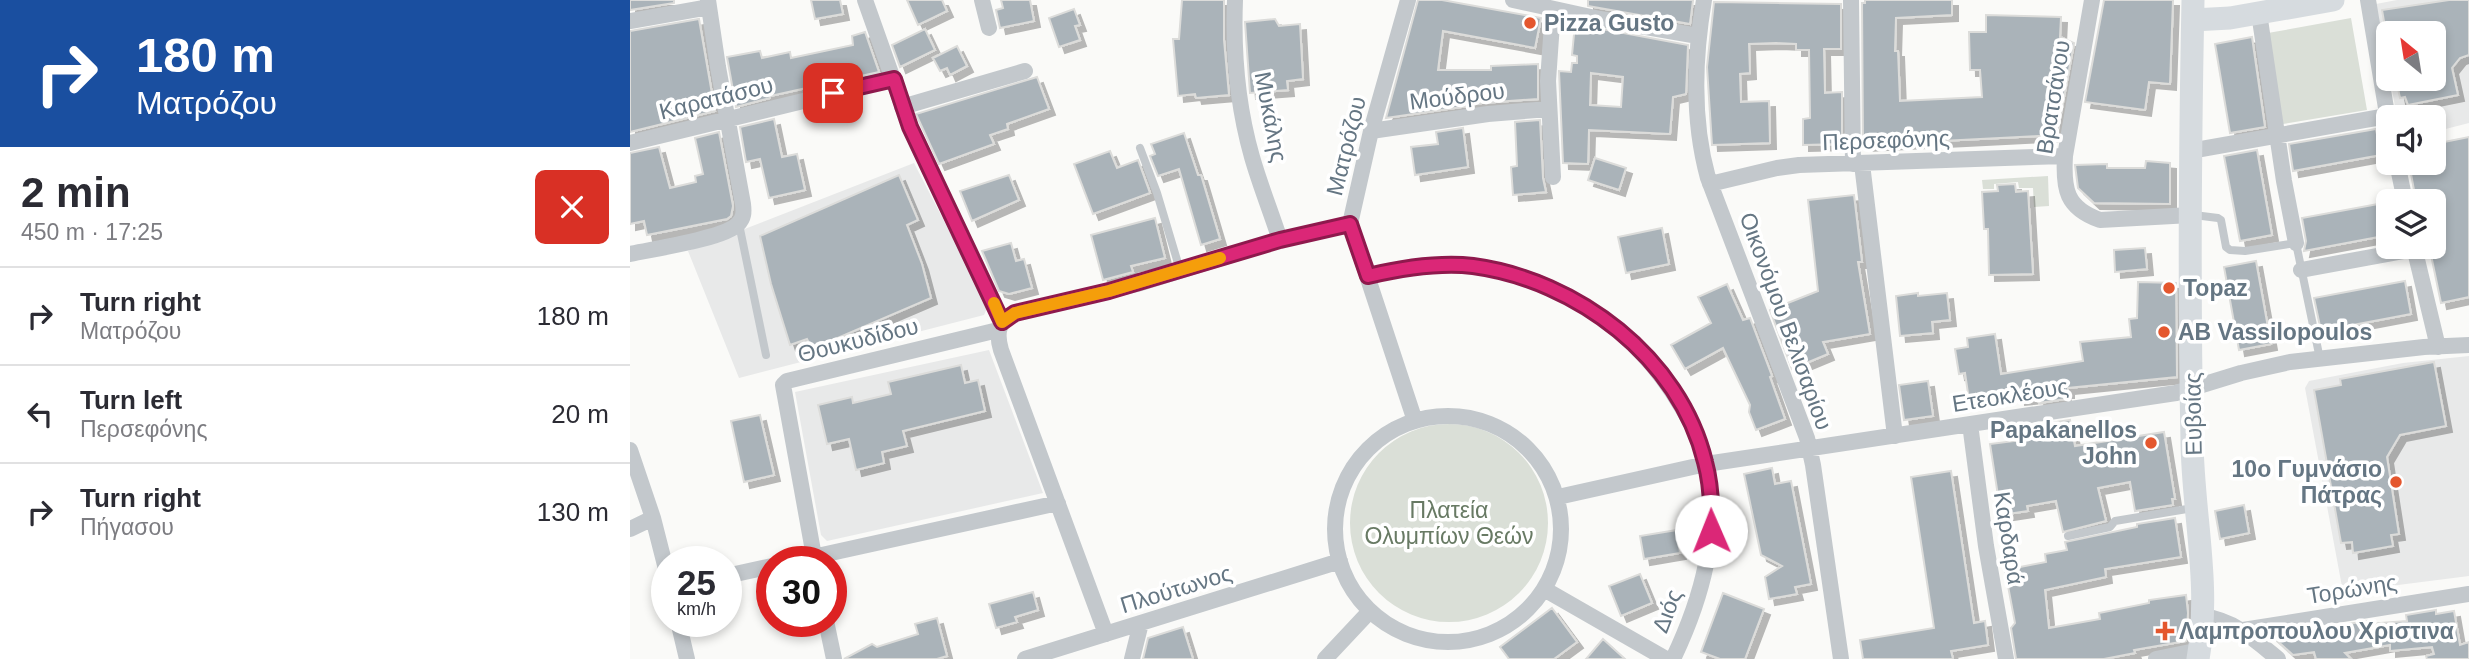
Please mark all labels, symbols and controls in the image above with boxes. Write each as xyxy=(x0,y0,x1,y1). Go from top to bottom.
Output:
place label: Pizza Gusto xyxy=(1544,10,1674,36)
marker: Pizza Gusto xyxy=(1522,15,1538,31)
north arrow xyxy=(2376,21,2446,91)
map controls xyxy=(2376,21,2446,259)
icon: right xyxy=(21,28,112,119)
text: 180 m xyxy=(136,28,275,82)
street label: Βρατσάνου xyxy=(2031,38,2075,156)
pin xyxy=(803,63,863,123)
street label: Μυκάλης xyxy=(1249,70,1293,164)
street label: Καρατάσου xyxy=(656,71,776,125)
icon: arrive xyxy=(814,74,852,112)
street label: Μούδρου xyxy=(1408,77,1506,115)
text: Ματρόζου xyxy=(136,85,277,121)
street label: Ματρόζου xyxy=(1321,94,1371,198)
button: sound xyxy=(2376,105,2446,175)
street label: Περσεφόνης xyxy=(1822,125,1950,155)
text: 2 min xyxy=(21,169,131,216)
button: close xyxy=(535,170,609,244)
button: layers xyxy=(2376,189,2446,259)
street label: Οικονόμου Βελισαρίου xyxy=(1735,209,1837,433)
text: 450 m · 17:25 xyxy=(21,219,163,245)
place label: Topaz xyxy=(2183,275,2248,301)
marker: Topaz xyxy=(2161,280,2177,296)
text: Turn right xyxy=(80,287,201,317)
icon: right xyxy=(21,297,59,335)
text: 180 m xyxy=(537,301,609,331)
street label: Θουκυδίδου xyxy=(795,312,921,368)
text: Ματρόζου xyxy=(80,318,181,344)
place label: AB Vassilopoulos xyxy=(2178,319,2372,345)
marker: AB Vassilopoulos xyxy=(2156,324,2172,340)
street label: Ευβοίας xyxy=(2179,372,2207,456)
street label: Ετεοκλέους xyxy=(1950,373,2070,417)
text: Turn left xyxy=(80,385,182,415)
icon: left xyxy=(21,395,59,433)
text: 20 m xyxy=(551,399,609,429)
text: Περσεφόνης xyxy=(80,416,207,442)
place label: Papakanellos John xyxy=(1990,417,2137,469)
marker: Papakanellos John xyxy=(2143,435,2159,451)
place label: 10ο Γυμνάσιο Πάτρας xyxy=(2232,456,2382,508)
marker: 10ο Γυμνάσιο Πάτρας xyxy=(2388,474,2404,490)
text: Turn right xyxy=(80,483,201,513)
street label: Καρδαρά xyxy=(1989,490,2029,586)
icon: right xyxy=(21,493,59,531)
position arrow xyxy=(1674,494,1748,568)
text: 130 m xyxy=(537,497,609,527)
park label: Πλατεία Ολυμπίων Θεών xyxy=(1364,497,1534,549)
text: Πήγασου xyxy=(80,514,174,540)
speed limit sign: 30 xyxy=(756,546,847,637)
street label: Πλούτωνος xyxy=(1117,560,1235,618)
text: 25 xyxy=(677,563,716,602)
street label: Τορώνης xyxy=(2305,569,2399,609)
street label: Διός xyxy=(1647,586,1687,636)
text: km/h xyxy=(677,599,716,619)
place label: Λαμπροπουλου Χριστινα xyxy=(2179,618,2454,644)
marker: Λαμπροπουλου Χριστινα xyxy=(2157,623,2173,639)

